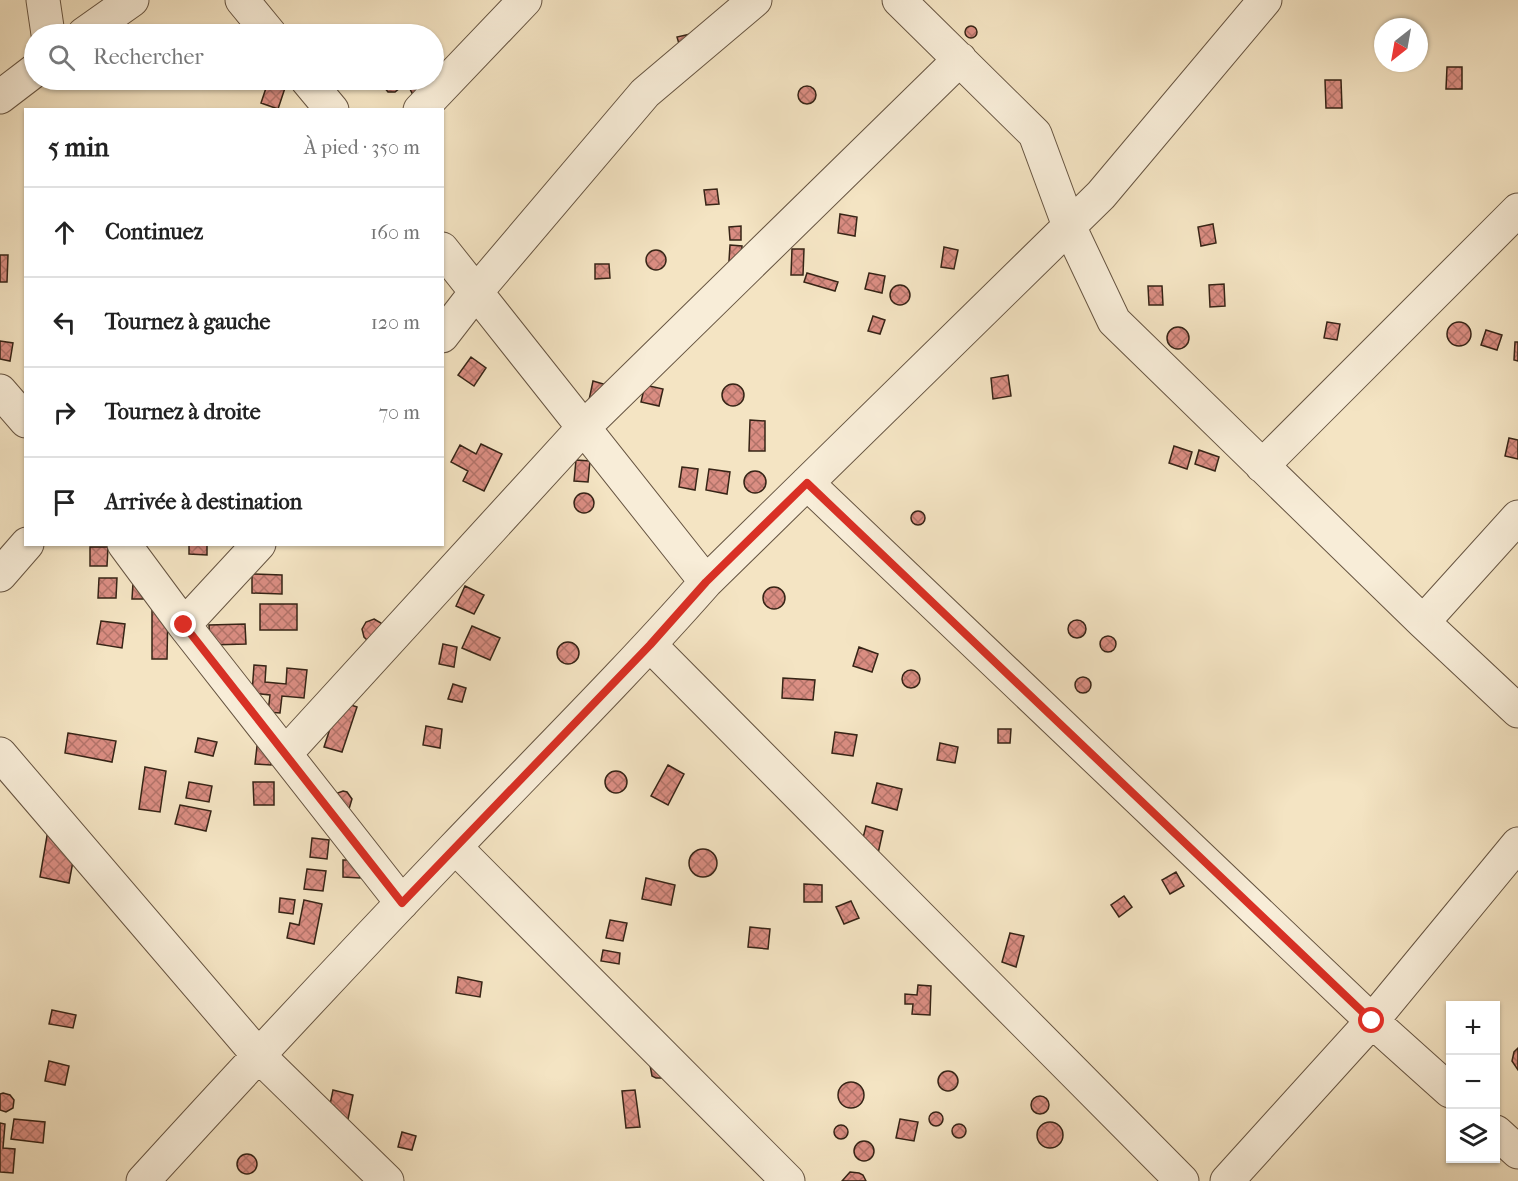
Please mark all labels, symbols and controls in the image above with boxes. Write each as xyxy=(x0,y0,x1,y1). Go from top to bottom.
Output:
north arrow xyxy=(1374,18,1428,72)
search box xyxy=(24,24,444,90)
icon: search xyxy=(45,41,78,74)
text: Rechercher xyxy=(93,44,204,70)
text: 5 min xyxy=(48,132,109,163)
text: À pied · 350 m xyxy=(304,136,420,159)
icon: ahead xyxy=(48,216,81,249)
text: Continuez xyxy=(105,219,203,245)
text: 160 m xyxy=(370,221,420,244)
icon: left xyxy=(48,306,81,339)
text: Tournez à gauche xyxy=(105,309,270,335)
text: 120 m xyxy=(371,311,420,334)
icon: right xyxy=(48,396,81,429)
text: Tournez à droite xyxy=(105,399,261,425)
text: 70 m xyxy=(378,401,420,424)
icon: arrive xyxy=(48,486,81,519)
text: Arrivée à destination xyxy=(105,489,302,515)
route end xyxy=(170,611,196,637)
map controls xyxy=(1446,1001,1500,1163)
button: + xyxy=(1446,1001,1500,1055)
route start xyxy=(1358,1007,1384,1033)
button: − xyxy=(1446,1055,1500,1109)
button: layers xyxy=(1446,1109,1500,1163)

